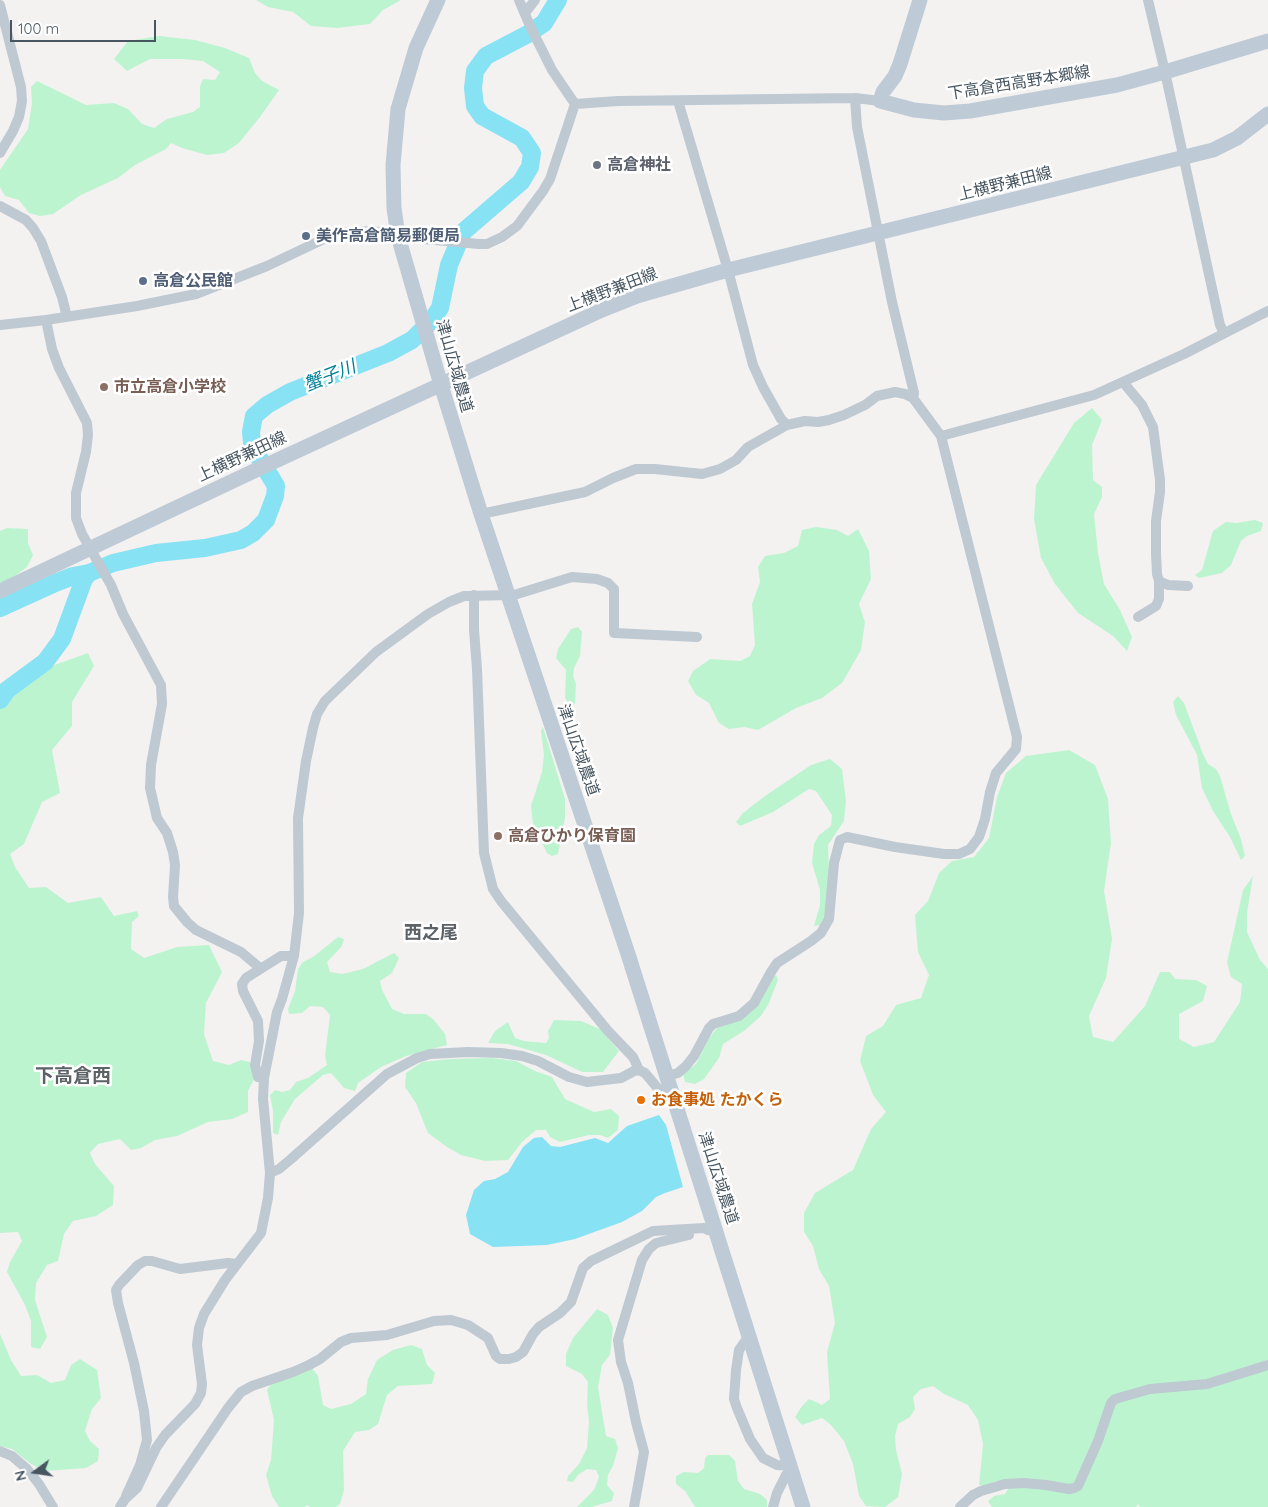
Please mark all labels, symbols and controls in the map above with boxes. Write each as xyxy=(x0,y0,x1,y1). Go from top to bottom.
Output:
scale bar xyxy=(12,10,159,42)
text: 100 m xyxy=(18,19,59,38)
street label: 下高倉西高野本郷線 xyxy=(946,62,1092,104)
place label: 高倉神社 xyxy=(607,155,671,175)
marker: 高倉神社 xyxy=(591,159,603,171)
street label: 上横野兼田線 xyxy=(956,163,1054,205)
place label: 美作高倉簡易郵便局 xyxy=(316,226,460,246)
marker: 美作高倉簡易郵便局 xyxy=(300,230,312,242)
street label: 上横野兼田線 xyxy=(564,264,660,316)
place label: 高倉公民館 xyxy=(153,271,233,291)
marker: 高倉公民館 xyxy=(137,275,149,287)
street label: 津山広域農道 xyxy=(432,317,476,415)
water label: 蟹子川 xyxy=(301,356,359,396)
place label: 市立高倉小学校 xyxy=(114,377,226,397)
marker: 市立高倉小学校 xyxy=(98,381,110,393)
street label: 上横野兼田線 xyxy=(194,428,290,486)
street label: 津山広域農道 xyxy=(553,701,603,799)
place label: 高倉ひかり保育園 xyxy=(508,826,636,846)
marker: 高倉ひかり保育園 xyxy=(492,830,504,842)
district label: 西之尾 xyxy=(404,923,458,945)
district label: 下高倉西 xyxy=(35,1065,111,1087)
place label: お食事処 たかくら xyxy=(651,1090,783,1110)
marker: お食事処 たかくら xyxy=(635,1094,647,1106)
street label: 津山広域農道 xyxy=(694,1129,742,1227)
north arrow xyxy=(10,1447,60,1497)
text: N xyxy=(10,1468,30,1483)

